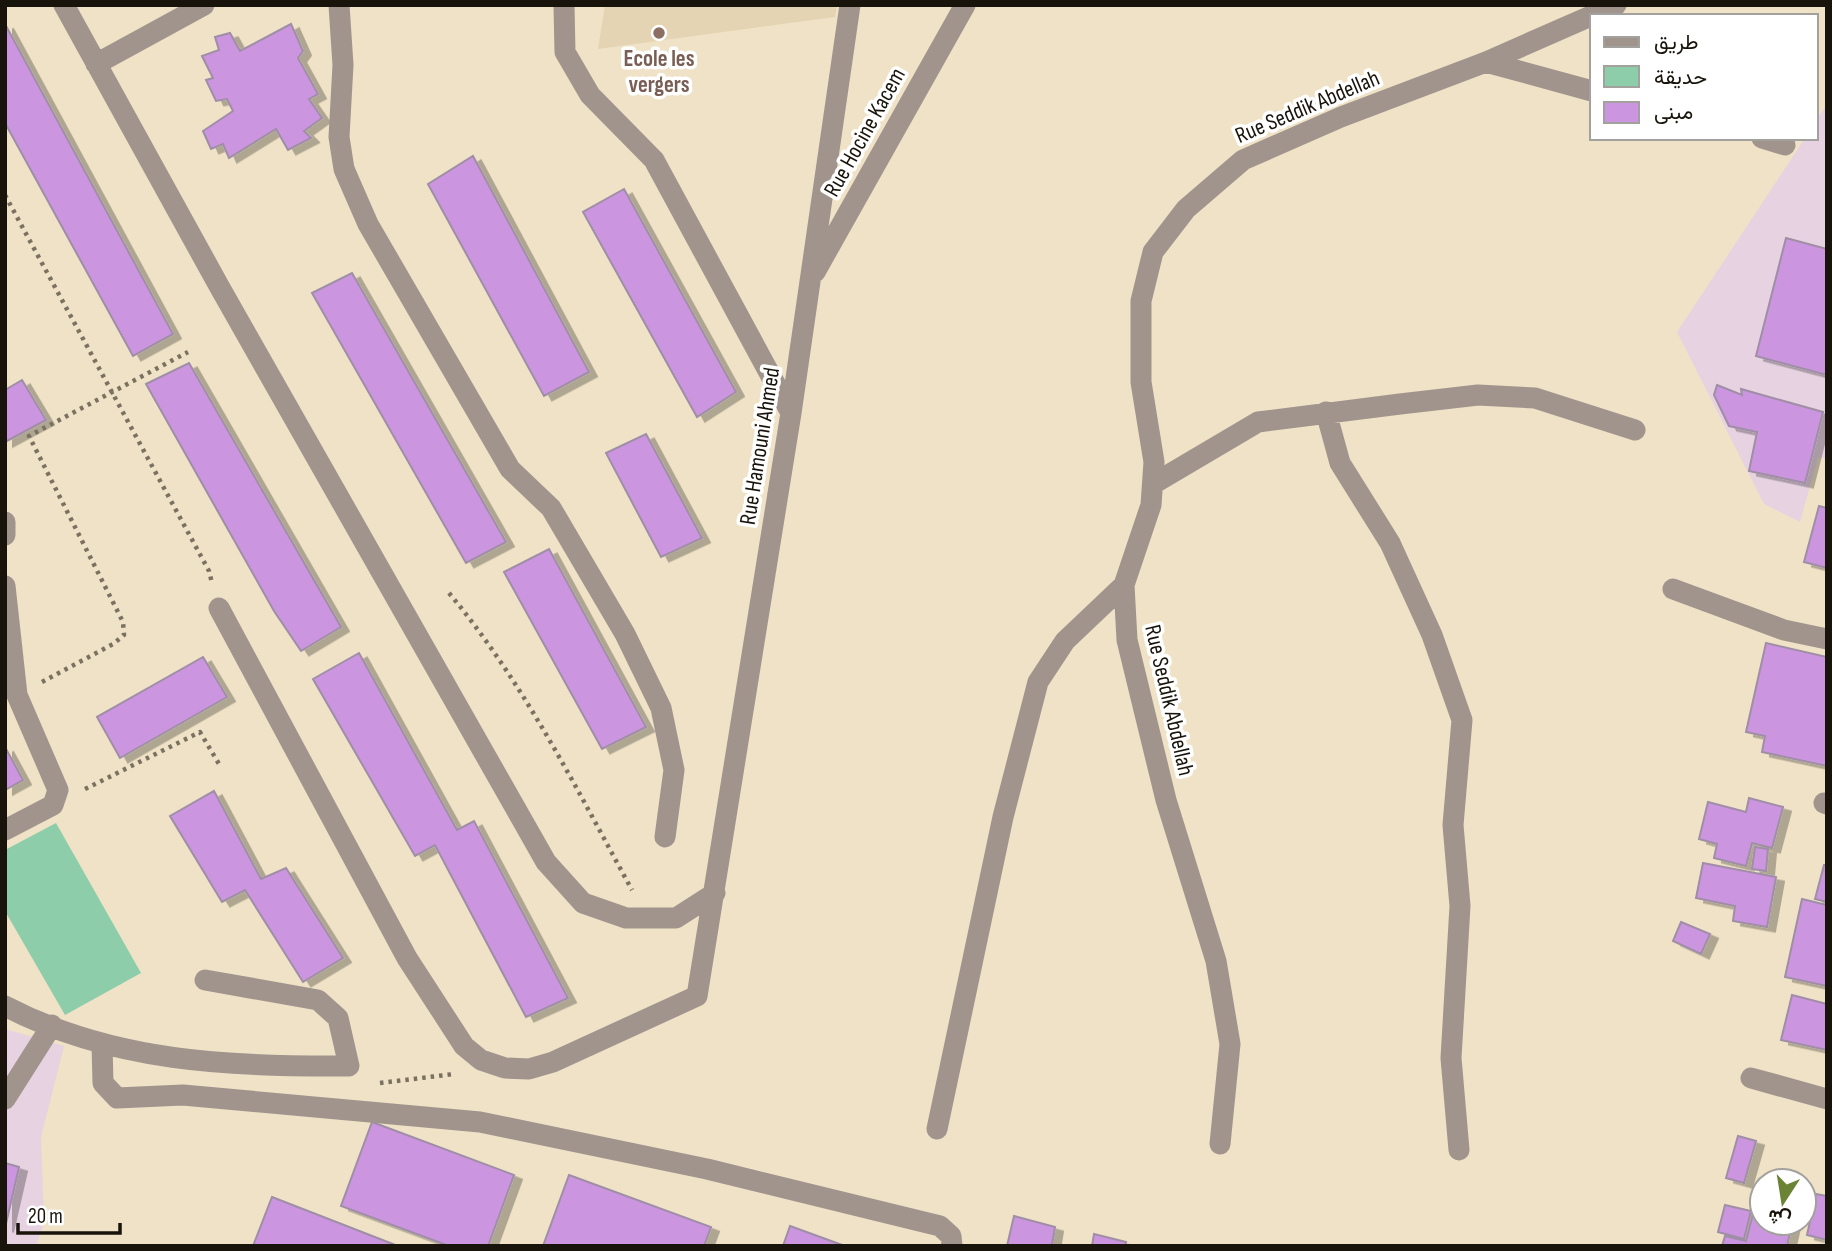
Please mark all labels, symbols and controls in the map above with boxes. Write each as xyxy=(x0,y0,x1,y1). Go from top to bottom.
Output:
legend xyxy=(1590,14,1818,140)
marker: Ecole les vergers xyxy=(651,25,667,41)
text: طريق xyxy=(1654,30,1699,55)
place label: Ecole les vergers xyxy=(624,45,695,99)
street label: Rue Hocine Kacem xyxy=(818,63,912,202)
street label: Rue Seddik Abdellah xyxy=(1231,64,1384,150)
text: حديقة xyxy=(1654,65,1707,90)
text: مبنى xyxy=(1654,100,1693,125)
street label: Rue Hamouni Ahmed xyxy=(734,365,786,527)
street label: Rue Seddik Abdellah xyxy=(1138,622,1200,778)
north arrow xyxy=(1748,1167,1818,1237)
scale bar xyxy=(18,1192,119,1236)
text: 20 m xyxy=(28,1204,63,1229)
text: ش xyxy=(1766,1204,1793,1231)

